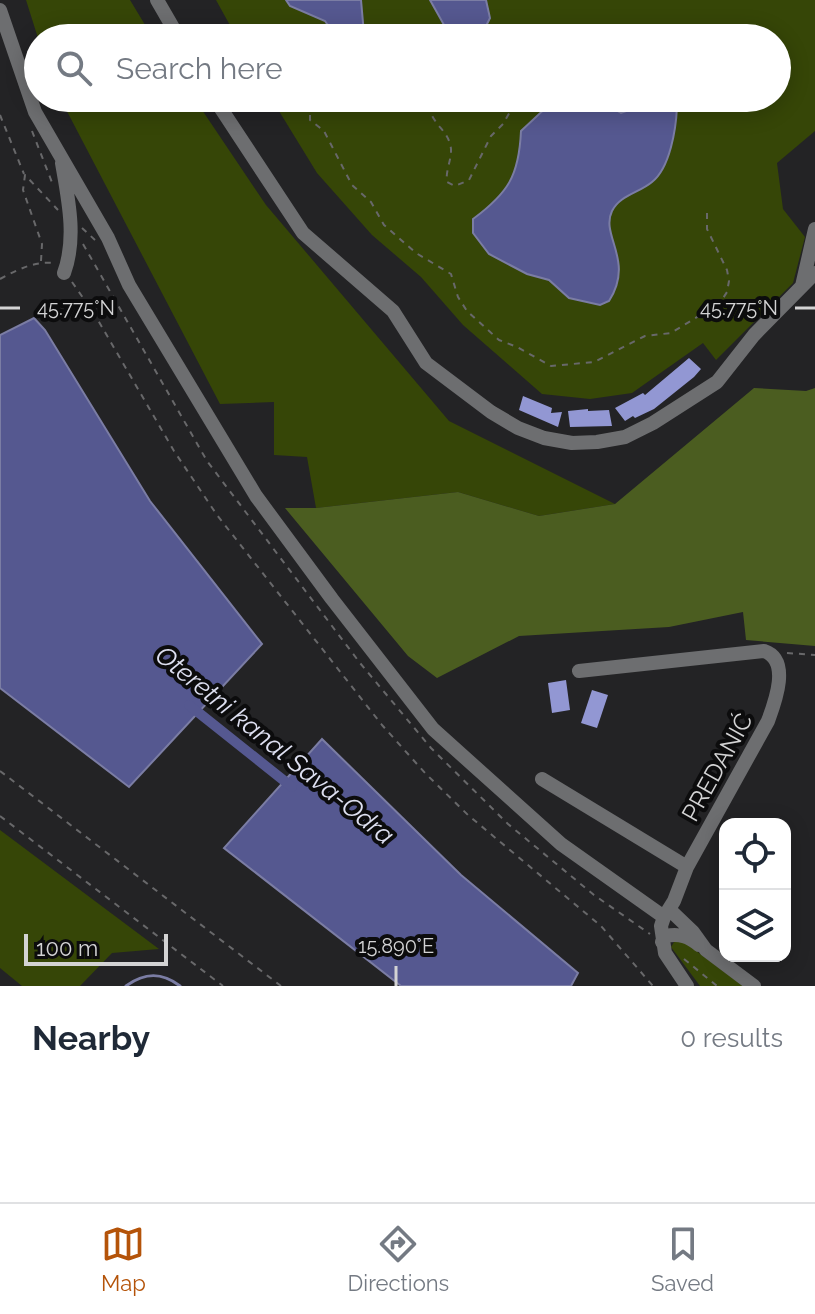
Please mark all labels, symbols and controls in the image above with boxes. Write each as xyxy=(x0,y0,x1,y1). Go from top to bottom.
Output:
search box xyxy=(24,24,791,112)
icon: search xyxy=(52,46,96,90)
text: Search here xyxy=(116,51,283,86)
text: 45.775°N xyxy=(37,296,115,320)
text: 45.775°N xyxy=(700,296,778,320)
water label: Oteretni kanal Sava-Odra xyxy=(150,640,400,850)
street label: PREDANIĆ xyxy=(675,708,759,826)
map controls xyxy=(719,818,791,962)
button: locate xyxy=(719,818,791,890)
button: layers xyxy=(719,890,791,962)
scale bar xyxy=(24,930,168,966)
text: 15.890°E xyxy=(358,934,434,958)
text: 100 m xyxy=(36,935,98,961)
text: Nearby xyxy=(32,1018,150,1058)
text: 0 results xyxy=(680,1023,783,1053)
tab: Map xyxy=(101,1222,146,1296)
tab: Directions xyxy=(348,1222,449,1296)
tab: Saved xyxy=(651,1222,714,1296)

